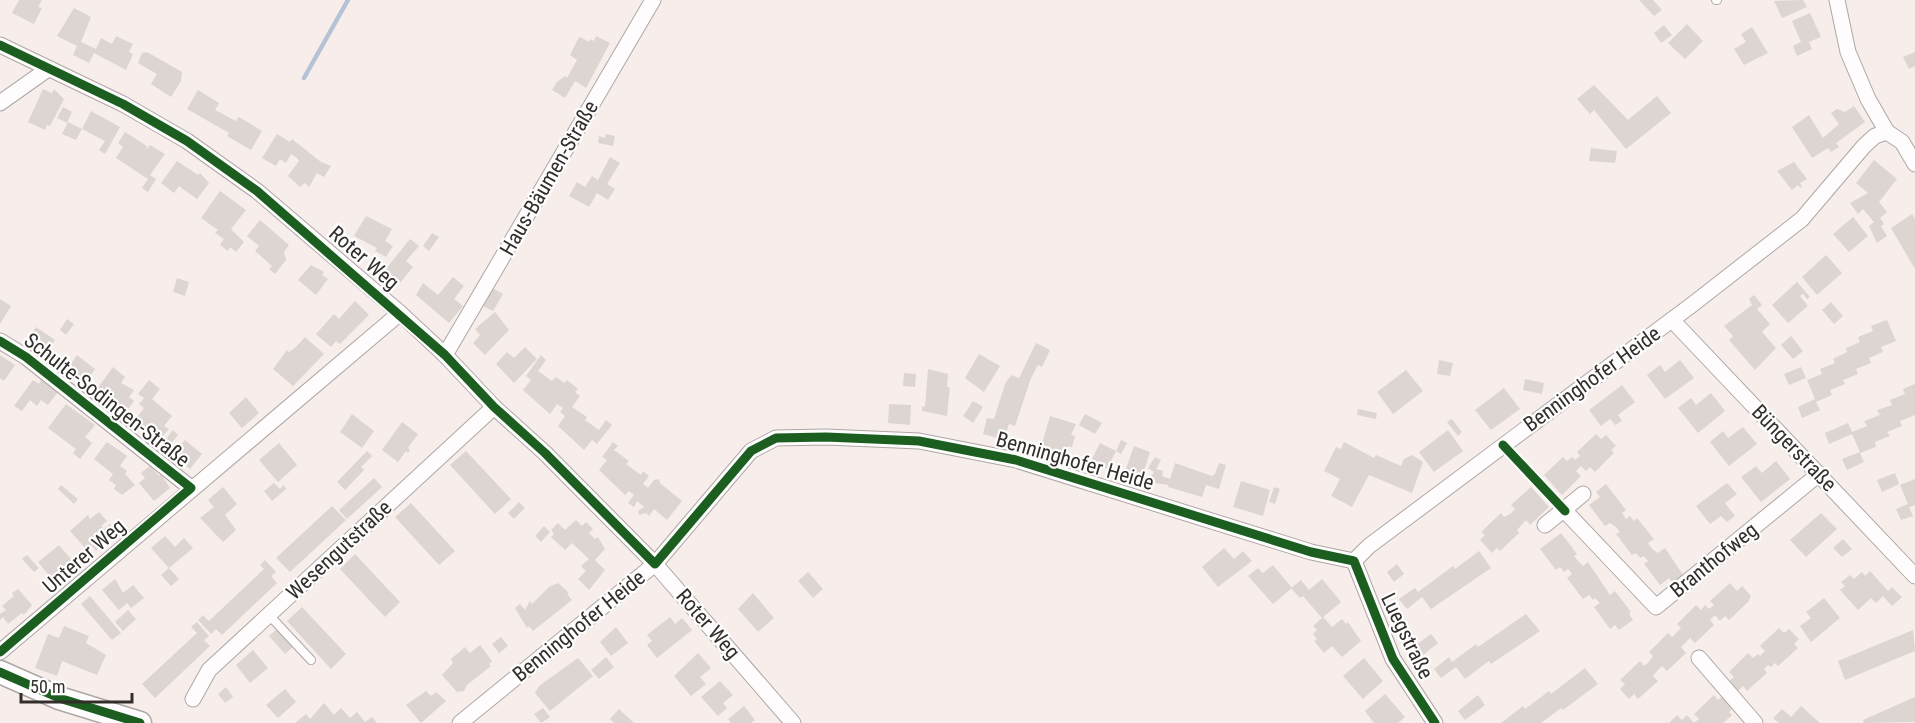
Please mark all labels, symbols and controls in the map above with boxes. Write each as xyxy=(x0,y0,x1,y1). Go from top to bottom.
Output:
street label: Haus-Bäumen-Straße xyxy=(495,96,603,260)
street label: Roter Weg xyxy=(324,221,404,295)
street label: Benninghofer Heide xyxy=(1519,321,1665,437)
street label: Schulte-Sodingen-Straße xyxy=(19,328,195,472)
street label: Büngerstraße xyxy=(1747,400,1841,496)
street label: Benninghofer Heide xyxy=(993,427,1157,495)
street label: Wesengutstraße xyxy=(282,495,396,605)
street label: Unterer Weg xyxy=(38,514,130,598)
street label: Branthofweg xyxy=(1666,518,1762,602)
street label: Benninghofer Heide xyxy=(508,565,650,687)
street label: Roter Weg xyxy=(671,584,745,664)
street label: Luegstraße xyxy=(1376,589,1438,683)
scale bar xyxy=(21,666,132,704)
text: 50 m xyxy=(30,676,65,697)

